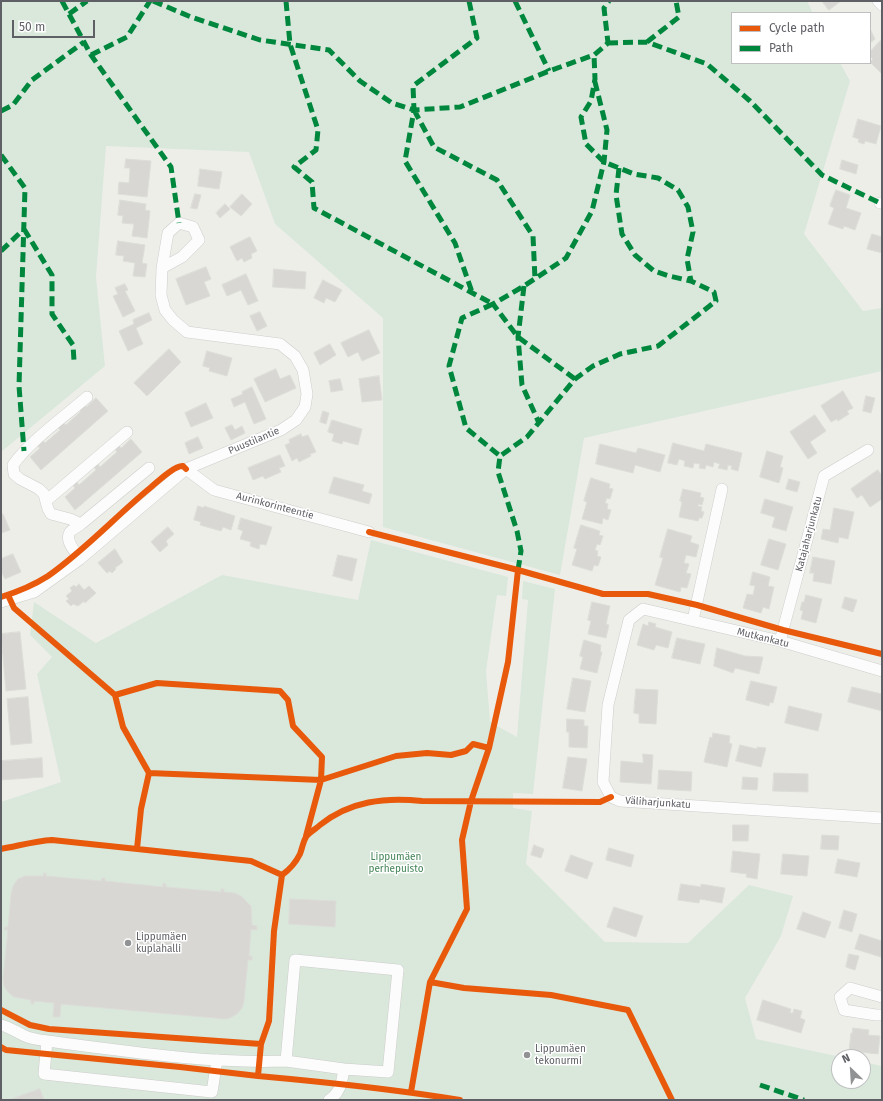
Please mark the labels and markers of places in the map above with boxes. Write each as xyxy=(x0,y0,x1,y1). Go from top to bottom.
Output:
place label: Lippumäen kuplahalli xyxy=(136,931,187,954)
marker: Lippumäen kuplahalli xyxy=(123,938,133,948)
place label: Lippumäen tekonurmi xyxy=(535,1043,586,1066)
marker: Lippumäen tekonurmi xyxy=(522,1050,532,1060)

